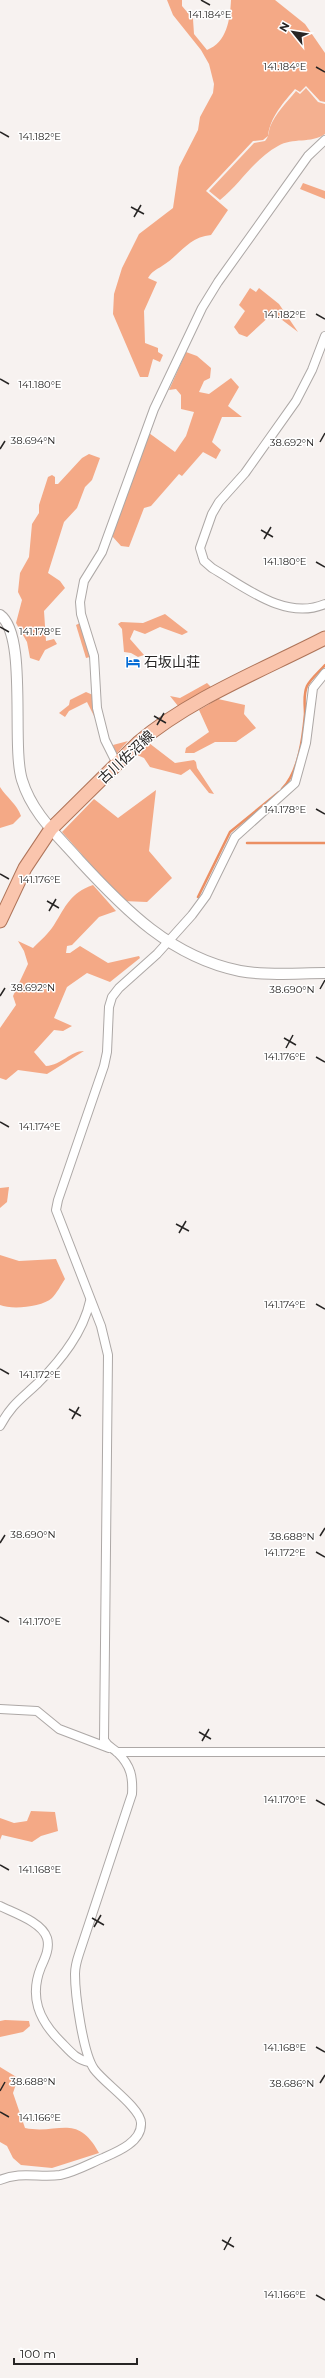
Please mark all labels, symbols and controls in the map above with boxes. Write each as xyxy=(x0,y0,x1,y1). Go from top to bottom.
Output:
text: 141.184°E xyxy=(189,8,232,21)
north arrow xyxy=(273,12,313,52)
text: N xyxy=(276,20,293,34)
text: 141.184°E xyxy=(264,60,307,73)
text: 141.182°E xyxy=(19,130,61,143)
text: 141.182°E xyxy=(264,308,306,321)
text: 141.180°E xyxy=(18,378,62,391)
text: 38.694°N xyxy=(11,434,55,447)
text: 38.692°N xyxy=(270,436,314,449)
text: 141.180°E xyxy=(263,555,307,568)
text: 141.178°E xyxy=(19,625,61,638)
place label: 石坂山荘 xyxy=(144,653,200,671)
hotel icon: 石坂山荘 xyxy=(125,654,141,670)
street label: 古川佐沼線 xyxy=(94,727,158,787)
text: 141.178°E xyxy=(264,803,306,816)
text: 141.176°E xyxy=(19,873,61,886)
text: 38.692°N xyxy=(11,981,55,994)
text: 38.690°N xyxy=(269,983,315,996)
text: 141.176°E xyxy=(264,1050,306,1063)
text: 141.174°E xyxy=(19,1120,61,1133)
text: 141.174°E xyxy=(264,1298,306,1311)
text: 141.172°E xyxy=(19,1368,61,1381)
text: 38.690°N xyxy=(10,1528,56,1541)
text: 38.688°N xyxy=(269,1530,315,1543)
text: 141.172°E xyxy=(264,1546,306,1559)
text: 141.170°E xyxy=(19,1615,62,1628)
text: 141.170°E xyxy=(264,1793,307,1806)
text: 141.168°E xyxy=(19,1863,62,1876)
text: 141.168°E xyxy=(264,2041,307,2054)
text: 38.688°N xyxy=(10,2075,56,2088)
text: 38.686°N xyxy=(270,2077,314,2090)
text: 141.166°E xyxy=(19,2111,61,2124)
text: 141.166°E xyxy=(264,2288,306,2301)
scale bar xyxy=(14,2340,137,2366)
text: 100 m xyxy=(20,2346,56,2361)

